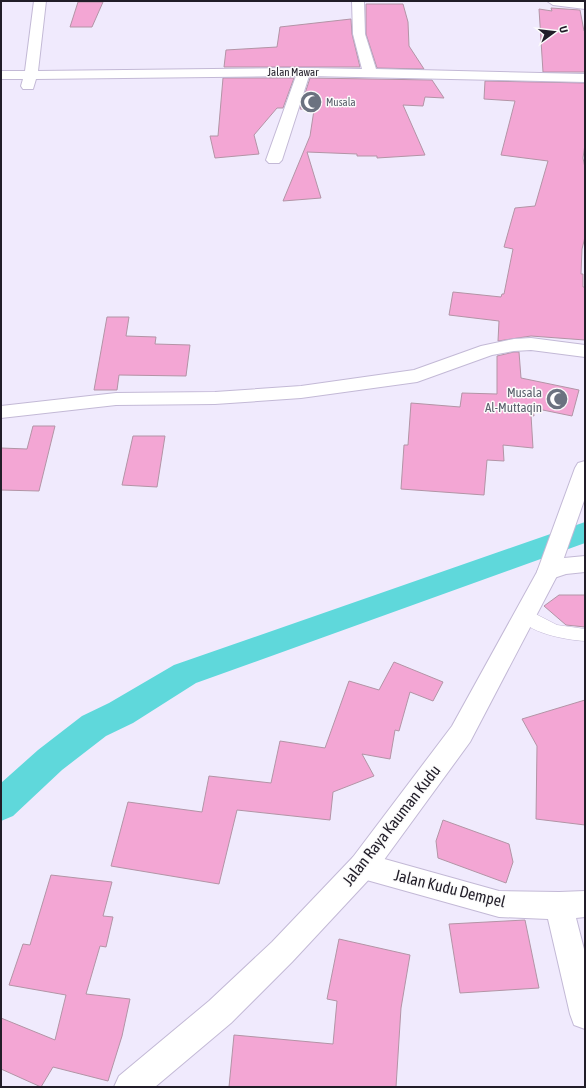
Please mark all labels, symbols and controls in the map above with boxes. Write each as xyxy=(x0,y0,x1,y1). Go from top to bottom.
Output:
north arrow xyxy=(534,12,574,52)
text: U xyxy=(557,25,570,34)
street label: Jalan Mawar xyxy=(268,66,319,78)
mosque icon: Musala xyxy=(298,89,324,115)
place label: Musala xyxy=(326,96,356,108)
place label: Musala Al-Muttaqin xyxy=(485,385,542,415)
mosque icon: Musala Al-Muttaqin xyxy=(544,386,570,412)
street label: Jalan Raya Kauman Kudu xyxy=(338,761,444,889)
street label: Jalan Kudu Dempel xyxy=(392,865,508,912)

